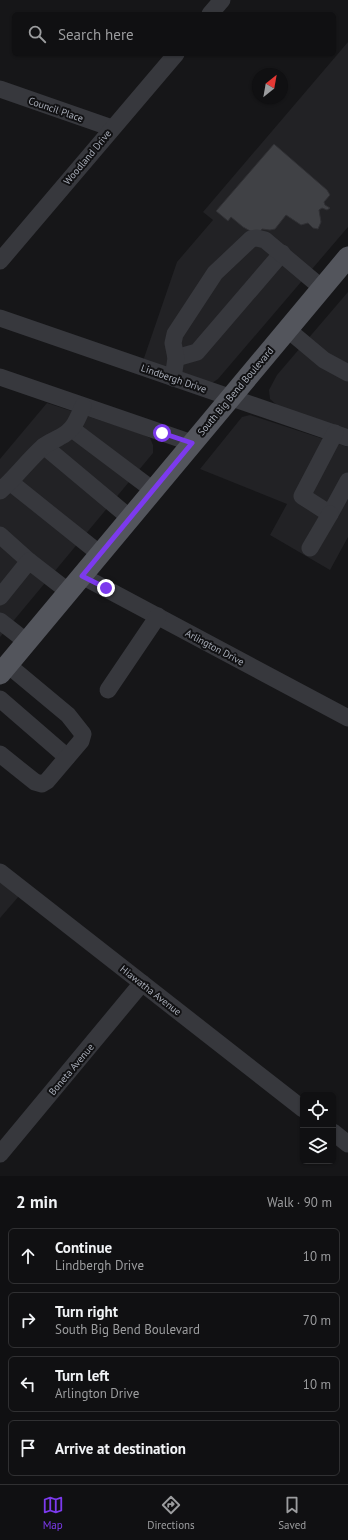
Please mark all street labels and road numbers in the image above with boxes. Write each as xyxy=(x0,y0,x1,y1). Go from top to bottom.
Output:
street label: Council Place xyxy=(27,94,85,125)
street label: Woodland Drive xyxy=(61,127,114,187)
street label: South Big Bend Boulevard xyxy=(195,344,276,438)
street label: Lindbergh Drive xyxy=(139,361,208,396)
street label: Arlington Drive xyxy=(183,626,246,668)
street label: Hiawatha Avenue xyxy=(118,962,184,1018)
street label: Boneta Avenue xyxy=(46,1041,97,1098)

